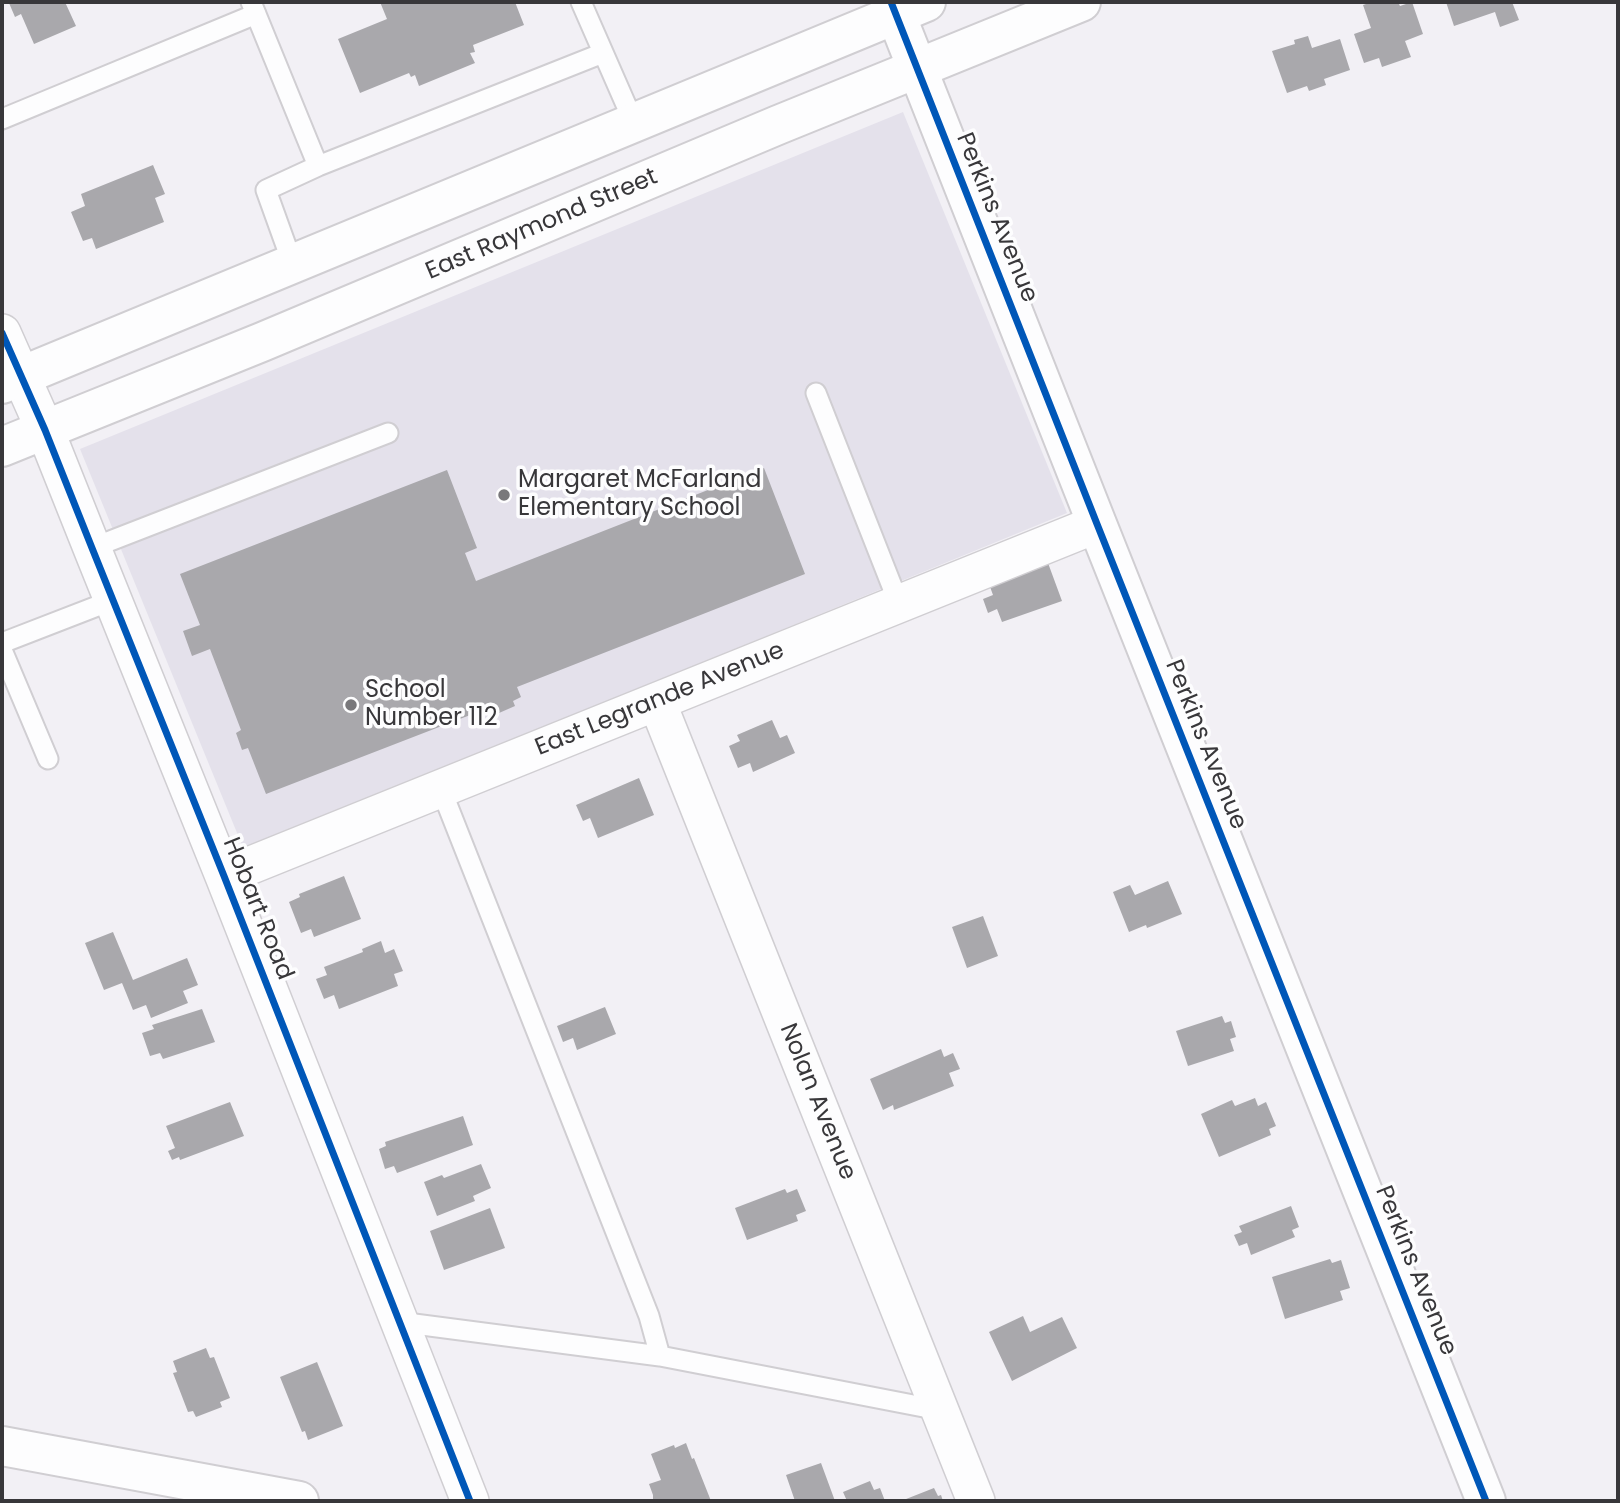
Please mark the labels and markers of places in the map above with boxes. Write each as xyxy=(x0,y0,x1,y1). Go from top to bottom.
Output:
place label: Margaret McFarland Elementary School xyxy=(518,467,761,523)
marker: Margaret McFarland Elementary School xyxy=(496,487,512,503)
place label: School Number 112 xyxy=(365,677,498,733)
marker: School Number 112 xyxy=(343,697,359,713)

